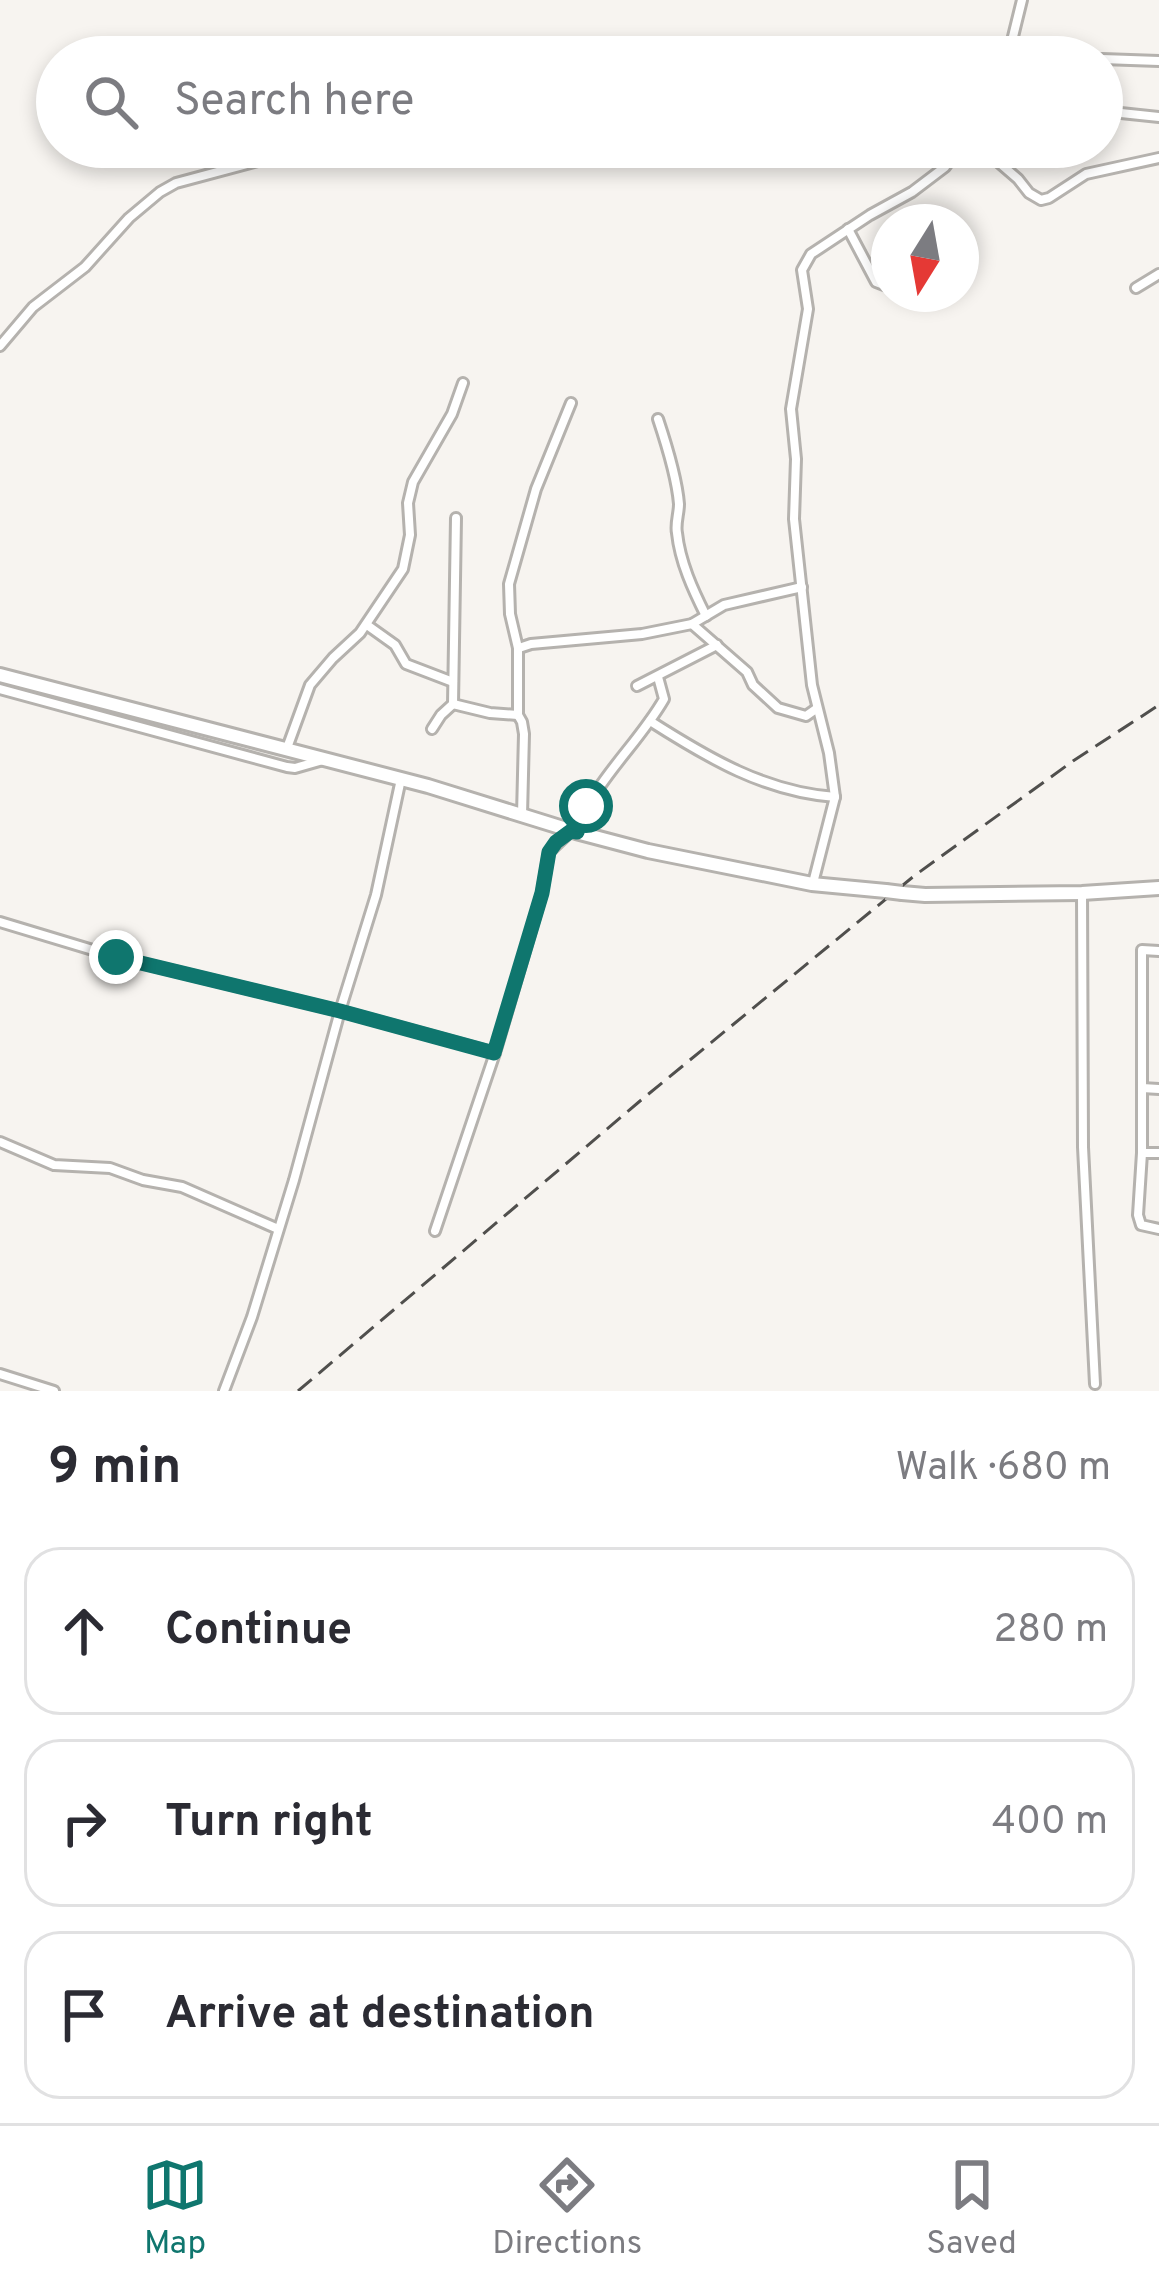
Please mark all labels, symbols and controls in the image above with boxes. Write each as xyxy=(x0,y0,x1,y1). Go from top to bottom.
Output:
search box xyxy=(36,36,1123,168)
icon: search xyxy=(78,69,144,135)
text: Search here xyxy=(174,74,414,131)
north arrow xyxy=(871,204,979,312)
route start xyxy=(559,779,613,833)
route end xyxy=(89,930,143,984)
text: 9 min xyxy=(48,1437,181,1502)
text: Walk · 680 m xyxy=(895,1445,1111,1494)
icon: ahead xyxy=(51,1598,117,1664)
text: Continue xyxy=(165,1603,352,1660)
text: 280 m xyxy=(993,1607,1108,1656)
icon: right xyxy=(51,1790,117,1856)
text: Turn right xyxy=(165,1795,373,1852)
text: 400 m xyxy=(992,1799,1108,1848)
icon: arrive xyxy=(51,1982,117,2048)
text: Arrive at destination xyxy=(165,1987,595,2044)
tab: Map xyxy=(142,2152,208,2266)
tab: Directions xyxy=(492,2152,642,2266)
tab: Saved xyxy=(926,2152,1017,2266)

